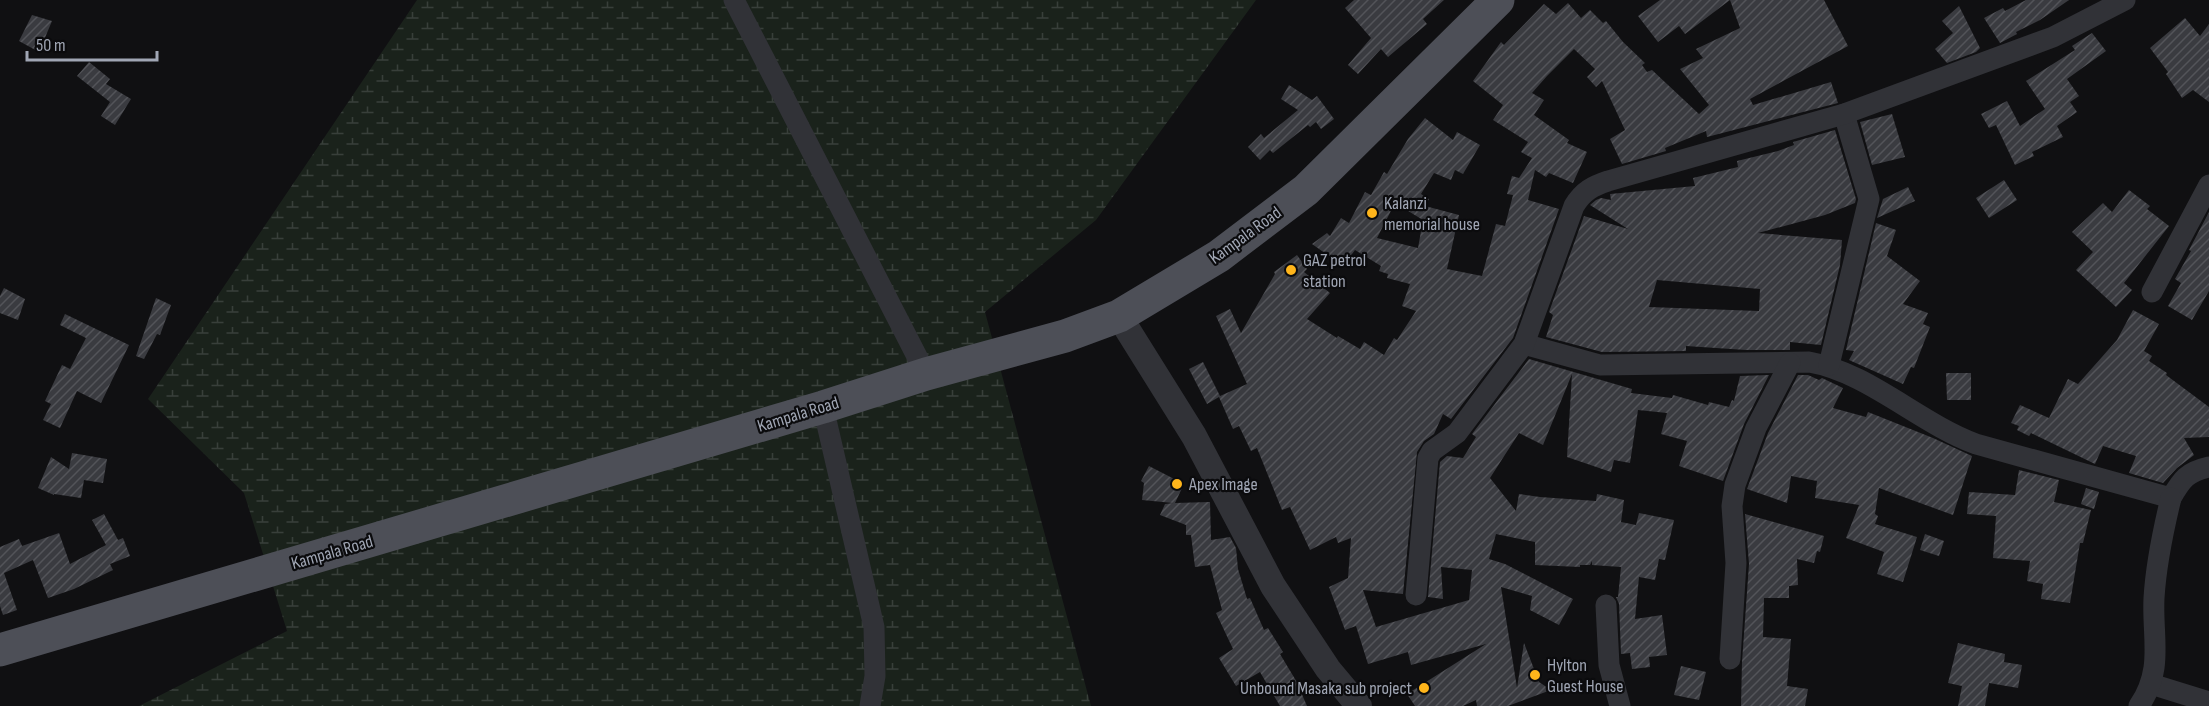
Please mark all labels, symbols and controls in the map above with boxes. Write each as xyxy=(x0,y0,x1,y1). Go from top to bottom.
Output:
scale bar xyxy=(27,24,158,62)
text: 50 m xyxy=(36,35,66,56)
place label: Kalanzi memorial house xyxy=(1384,193,1480,235)
street label: Kampala Road xyxy=(1205,202,1285,269)
marker: Kalanzi memorial house xyxy=(1365,206,1379,220)
place label: GAZ petrol station xyxy=(1303,250,1366,292)
marker: GAZ petrol station xyxy=(1284,263,1298,277)
street label: Kampala Road xyxy=(755,392,841,437)
place label: Apex Image xyxy=(1188,474,1258,495)
marker: Apex Image xyxy=(1170,477,1184,491)
street label: Kampala Road xyxy=(289,531,375,574)
place label: Hylton Guest House xyxy=(1547,655,1623,697)
marker: Hylton Guest House xyxy=(1528,668,1542,682)
place label: Unbound Masaka sub project xyxy=(1240,678,1413,699)
marker: Unbound Masaka sub project xyxy=(1417,681,1431,695)

